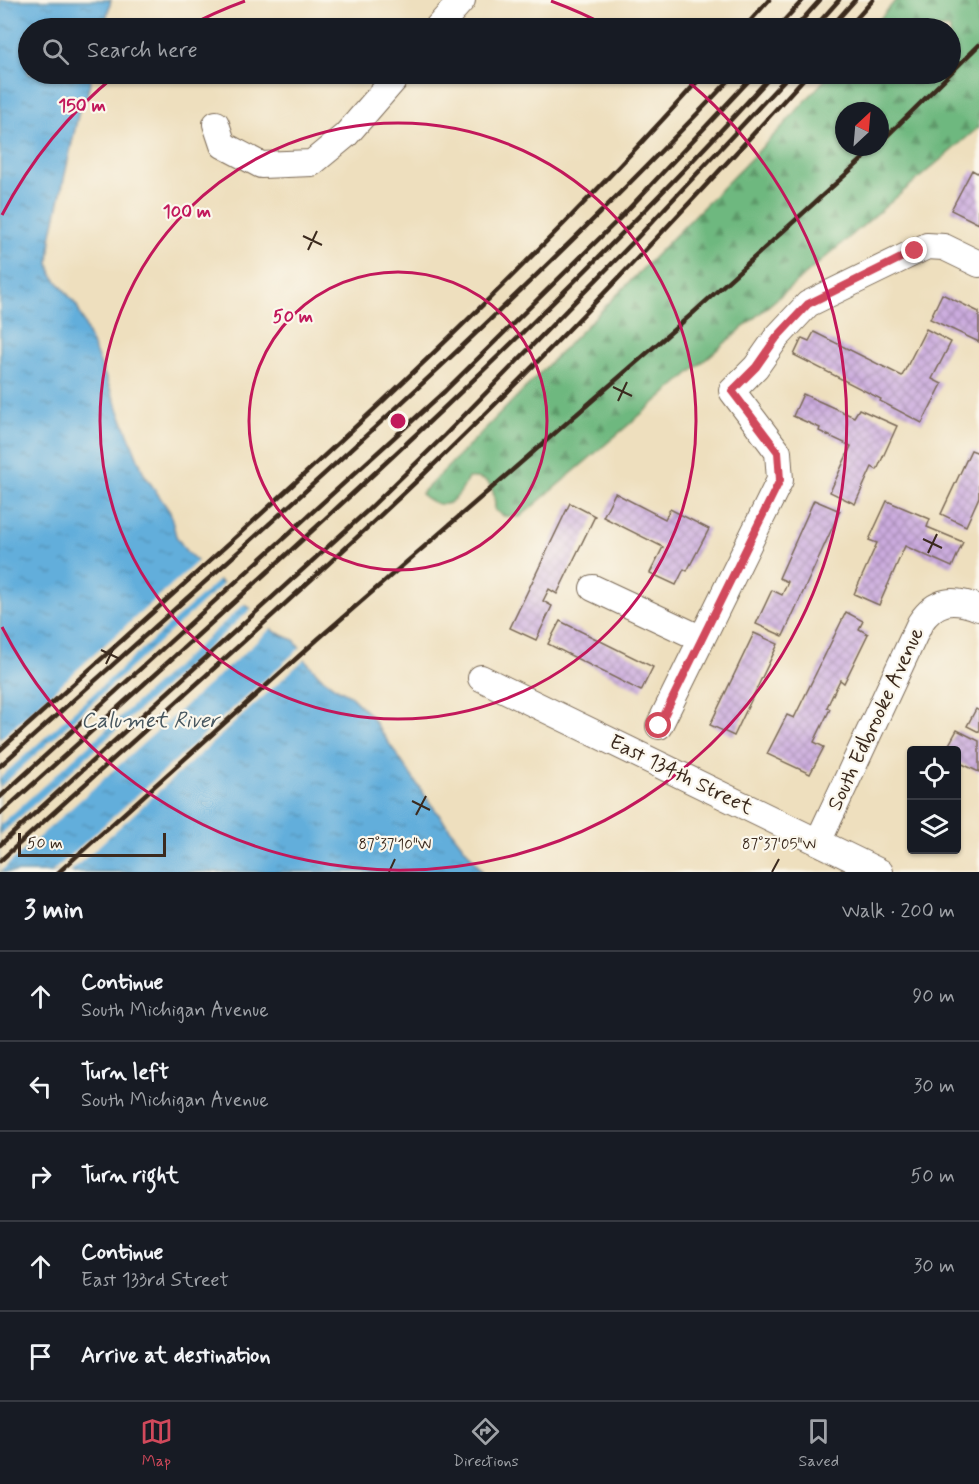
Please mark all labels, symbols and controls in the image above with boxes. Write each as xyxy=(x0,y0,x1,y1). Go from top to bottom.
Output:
search box xyxy=(18,18,961,84)
icon: search xyxy=(39,35,72,68)
text: Search here xyxy=(87,37,198,65)
text: 150 m xyxy=(58,94,106,118)
north arrow xyxy=(835,102,889,156)
text: 100 m xyxy=(163,200,211,224)
route end xyxy=(901,237,927,263)
text: 50 m xyxy=(273,305,313,329)
centre of rings xyxy=(388,411,408,431)
street label: South Edbrooke Avenue xyxy=(821,623,931,815)
water label: Calumet River xyxy=(81,707,222,735)
route start xyxy=(645,712,671,738)
street label: East 134th Street xyxy=(604,728,758,822)
map controls xyxy=(907,746,961,854)
button: locate xyxy=(907,746,961,800)
button: layers xyxy=(907,800,961,854)
scale bar xyxy=(18,830,166,858)
text: 50 m xyxy=(27,833,63,854)
text: 87°37'10"W xyxy=(359,835,431,855)
text: 87°37'05"W xyxy=(742,835,816,855)
text: 3 min xyxy=(24,894,84,928)
text: Walk · 200 m xyxy=(842,898,955,925)
text: Continue xyxy=(81,969,163,997)
icon: ahead xyxy=(24,980,57,1013)
text: 90 m xyxy=(912,983,955,1010)
text: South Michigan Avenue xyxy=(81,997,269,1024)
text: Turn left xyxy=(81,1059,169,1087)
icon: left xyxy=(24,1070,57,1103)
text: 30 m xyxy=(913,1073,955,1100)
text: South Michigan Avenue xyxy=(81,1087,269,1114)
icon: right xyxy=(24,1160,57,1193)
text: Turn right xyxy=(81,1162,179,1190)
text: 50 m xyxy=(910,1163,955,1190)
text: Continue xyxy=(81,1239,163,1267)
icon: ahead xyxy=(24,1250,57,1283)
text: 30 m xyxy=(913,1253,955,1280)
text: East 133rd Street xyxy=(81,1267,229,1294)
icon: arrive xyxy=(24,1340,57,1373)
text: Arrive at destination xyxy=(81,1342,271,1370)
tab: Map xyxy=(140,1415,173,1472)
tab: Directions xyxy=(453,1415,519,1472)
tab: Saved xyxy=(799,1415,839,1472)

